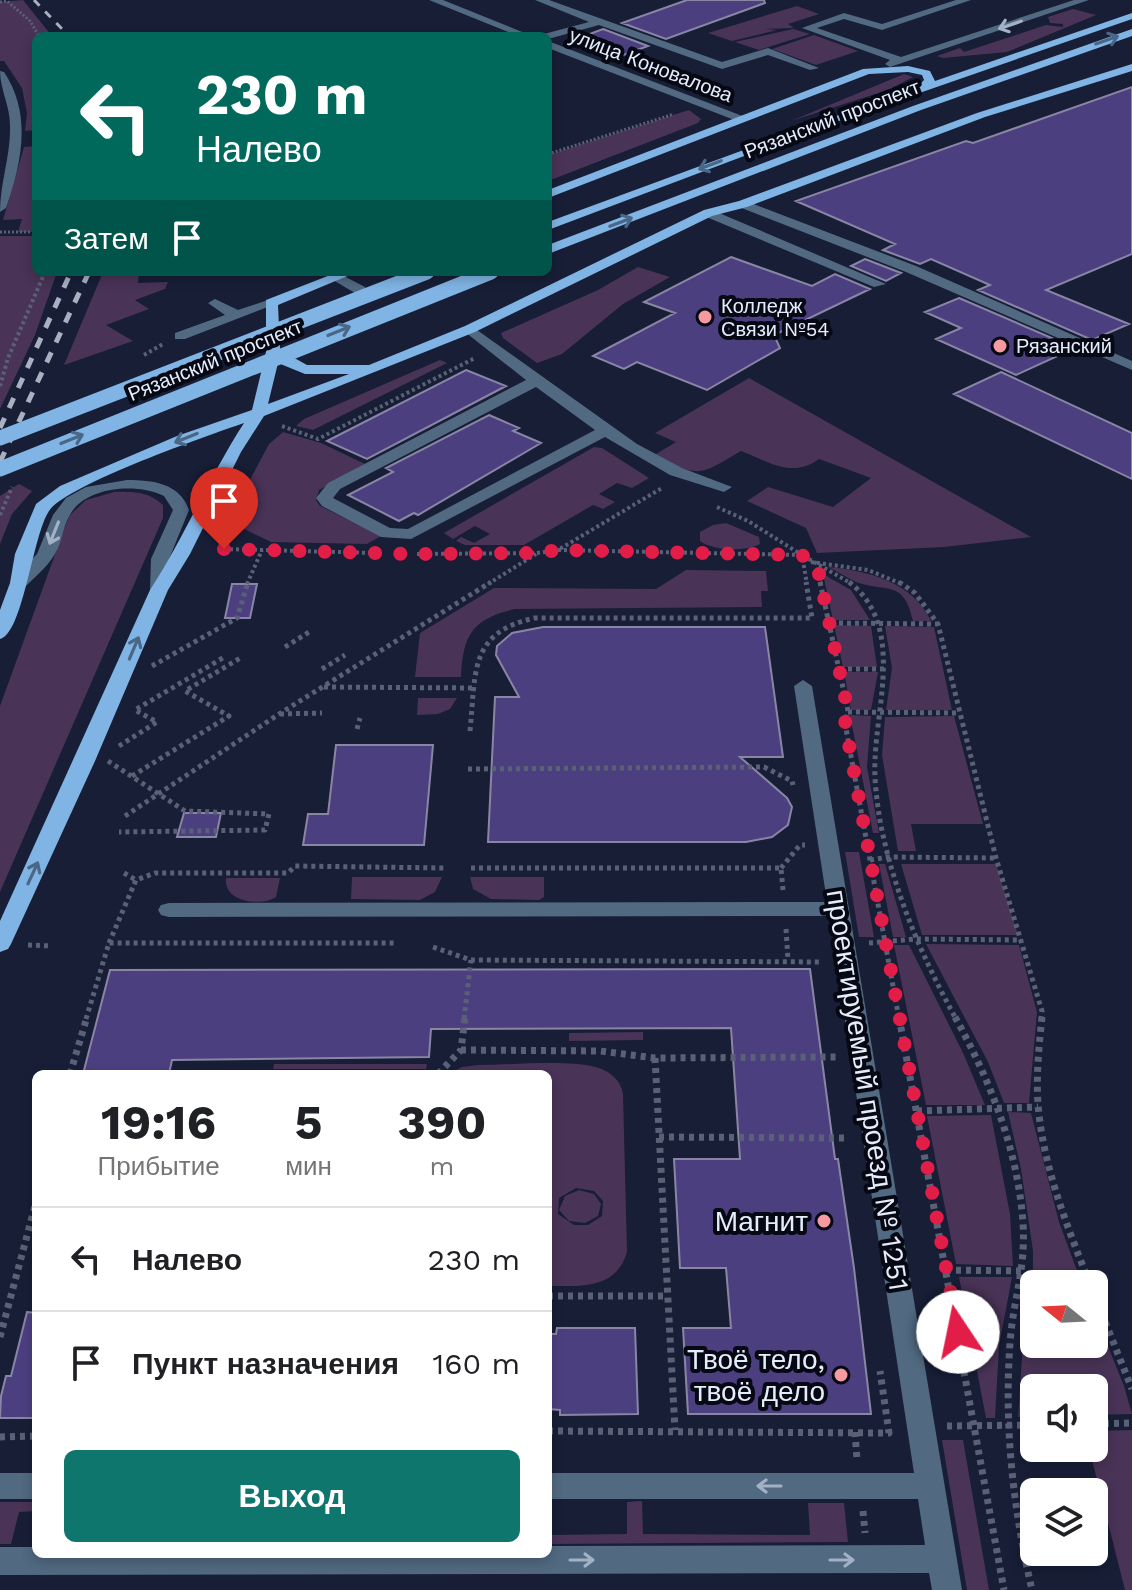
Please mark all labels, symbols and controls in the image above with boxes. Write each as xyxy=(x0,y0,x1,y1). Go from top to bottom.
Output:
one-way arrow xyxy=(998,18,1023,33)
street label: улица Коновалова xyxy=(566,23,737,107)
one-way arrow xyxy=(1094,32,1119,47)
text: 230 m xyxy=(196,62,367,128)
icon: left xyxy=(64,64,168,168)
street label: Рязанский проспект xyxy=(741,74,923,164)
text: Налево xyxy=(196,129,322,171)
one-way arrow xyxy=(698,159,723,174)
one-way arrow xyxy=(608,214,633,228)
icon: arrive xyxy=(165,216,209,260)
text: Затем xyxy=(64,221,149,256)
place label: Колледж Связи №54 xyxy=(721,294,830,341)
marker: Колледж Связи №54 xyxy=(696,308,714,326)
street label: Рязанский проспект xyxy=(124,314,306,406)
one-way arrow xyxy=(326,323,351,337)
place label: Рязанский xyxy=(1016,334,1112,358)
marker: Рязанский xyxy=(991,337,1009,355)
one-way arrow xyxy=(59,431,84,446)
one-way arrow xyxy=(174,432,199,446)
pin xyxy=(190,467,258,549)
icon: arrive xyxy=(202,479,246,523)
one-way arrow xyxy=(46,520,60,545)
one-way arrow xyxy=(128,636,143,661)
one-way arrow xyxy=(26,862,41,886)
street label: проектируемый проезд № 1251 xyxy=(819,887,916,1293)
text: 19:16 xyxy=(101,1094,216,1151)
text: 5 xyxy=(295,1094,323,1151)
text: 390 xyxy=(398,1094,486,1151)
text: Прибытие xyxy=(98,1151,220,1181)
text: мин xyxy=(285,1151,332,1181)
text: m xyxy=(430,1151,454,1181)
place label: Магнит xyxy=(715,1205,808,1238)
marker: Магнит xyxy=(815,1212,833,1230)
icon: left xyxy=(64,1237,108,1281)
text: Налево xyxy=(132,1242,242,1277)
text: 230 m xyxy=(428,1242,520,1277)
north arrow xyxy=(1020,1270,1108,1358)
map controls xyxy=(1020,1270,1108,1566)
position arrow xyxy=(916,1290,1000,1374)
icon: arrive xyxy=(64,1341,108,1385)
place label: Твоё тело, твоё дело xyxy=(687,1343,825,1408)
text: Пункт назначения xyxy=(132,1346,399,1381)
text: 160 m xyxy=(433,1346,520,1381)
marker: Твоё тело, твоё дело xyxy=(832,1366,850,1384)
button: sound xyxy=(1020,1374,1108,1462)
button: Выход xyxy=(64,1450,520,1542)
one-way arrow xyxy=(756,1478,783,1494)
button: layers xyxy=(1020,1478,1108,1566)
one-way arrow xyxy=(568,1552,595,1568)
one-way arrow xyxy=(828,1552,855,1568)

